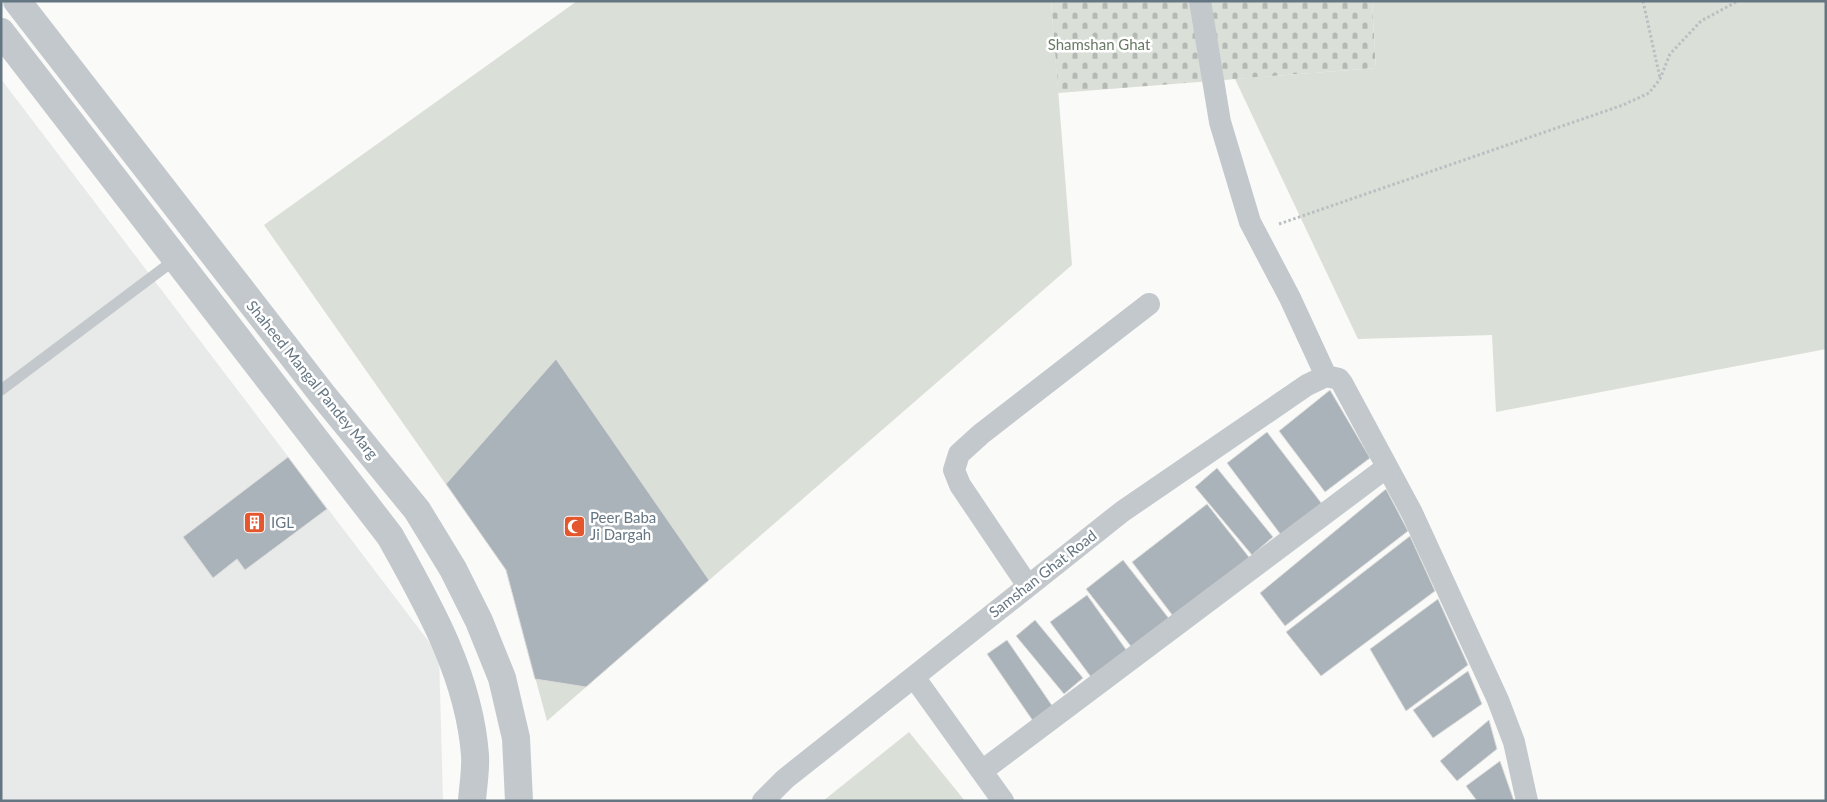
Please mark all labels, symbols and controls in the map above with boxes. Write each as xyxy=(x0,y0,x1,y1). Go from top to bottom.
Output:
park label: Shamshan Ghat xyxy=(1048,35,1151,53)
street label: Shaheed Mangal Pandey Marg xyxy=(243,297,382,462)
place label: Peer Baba Ji Dargah xyxy=(590,508,656,543)
building icon: IGL xyxy=(243,511,267,535)
place label: IGL xyxy=(271,513,294,531)
mosque icon: Peer Baba Ji Dargah xyxy=(562,515,586,539)
street label: Samshan Ghat Road xyxy=(985,526,1100,621)

